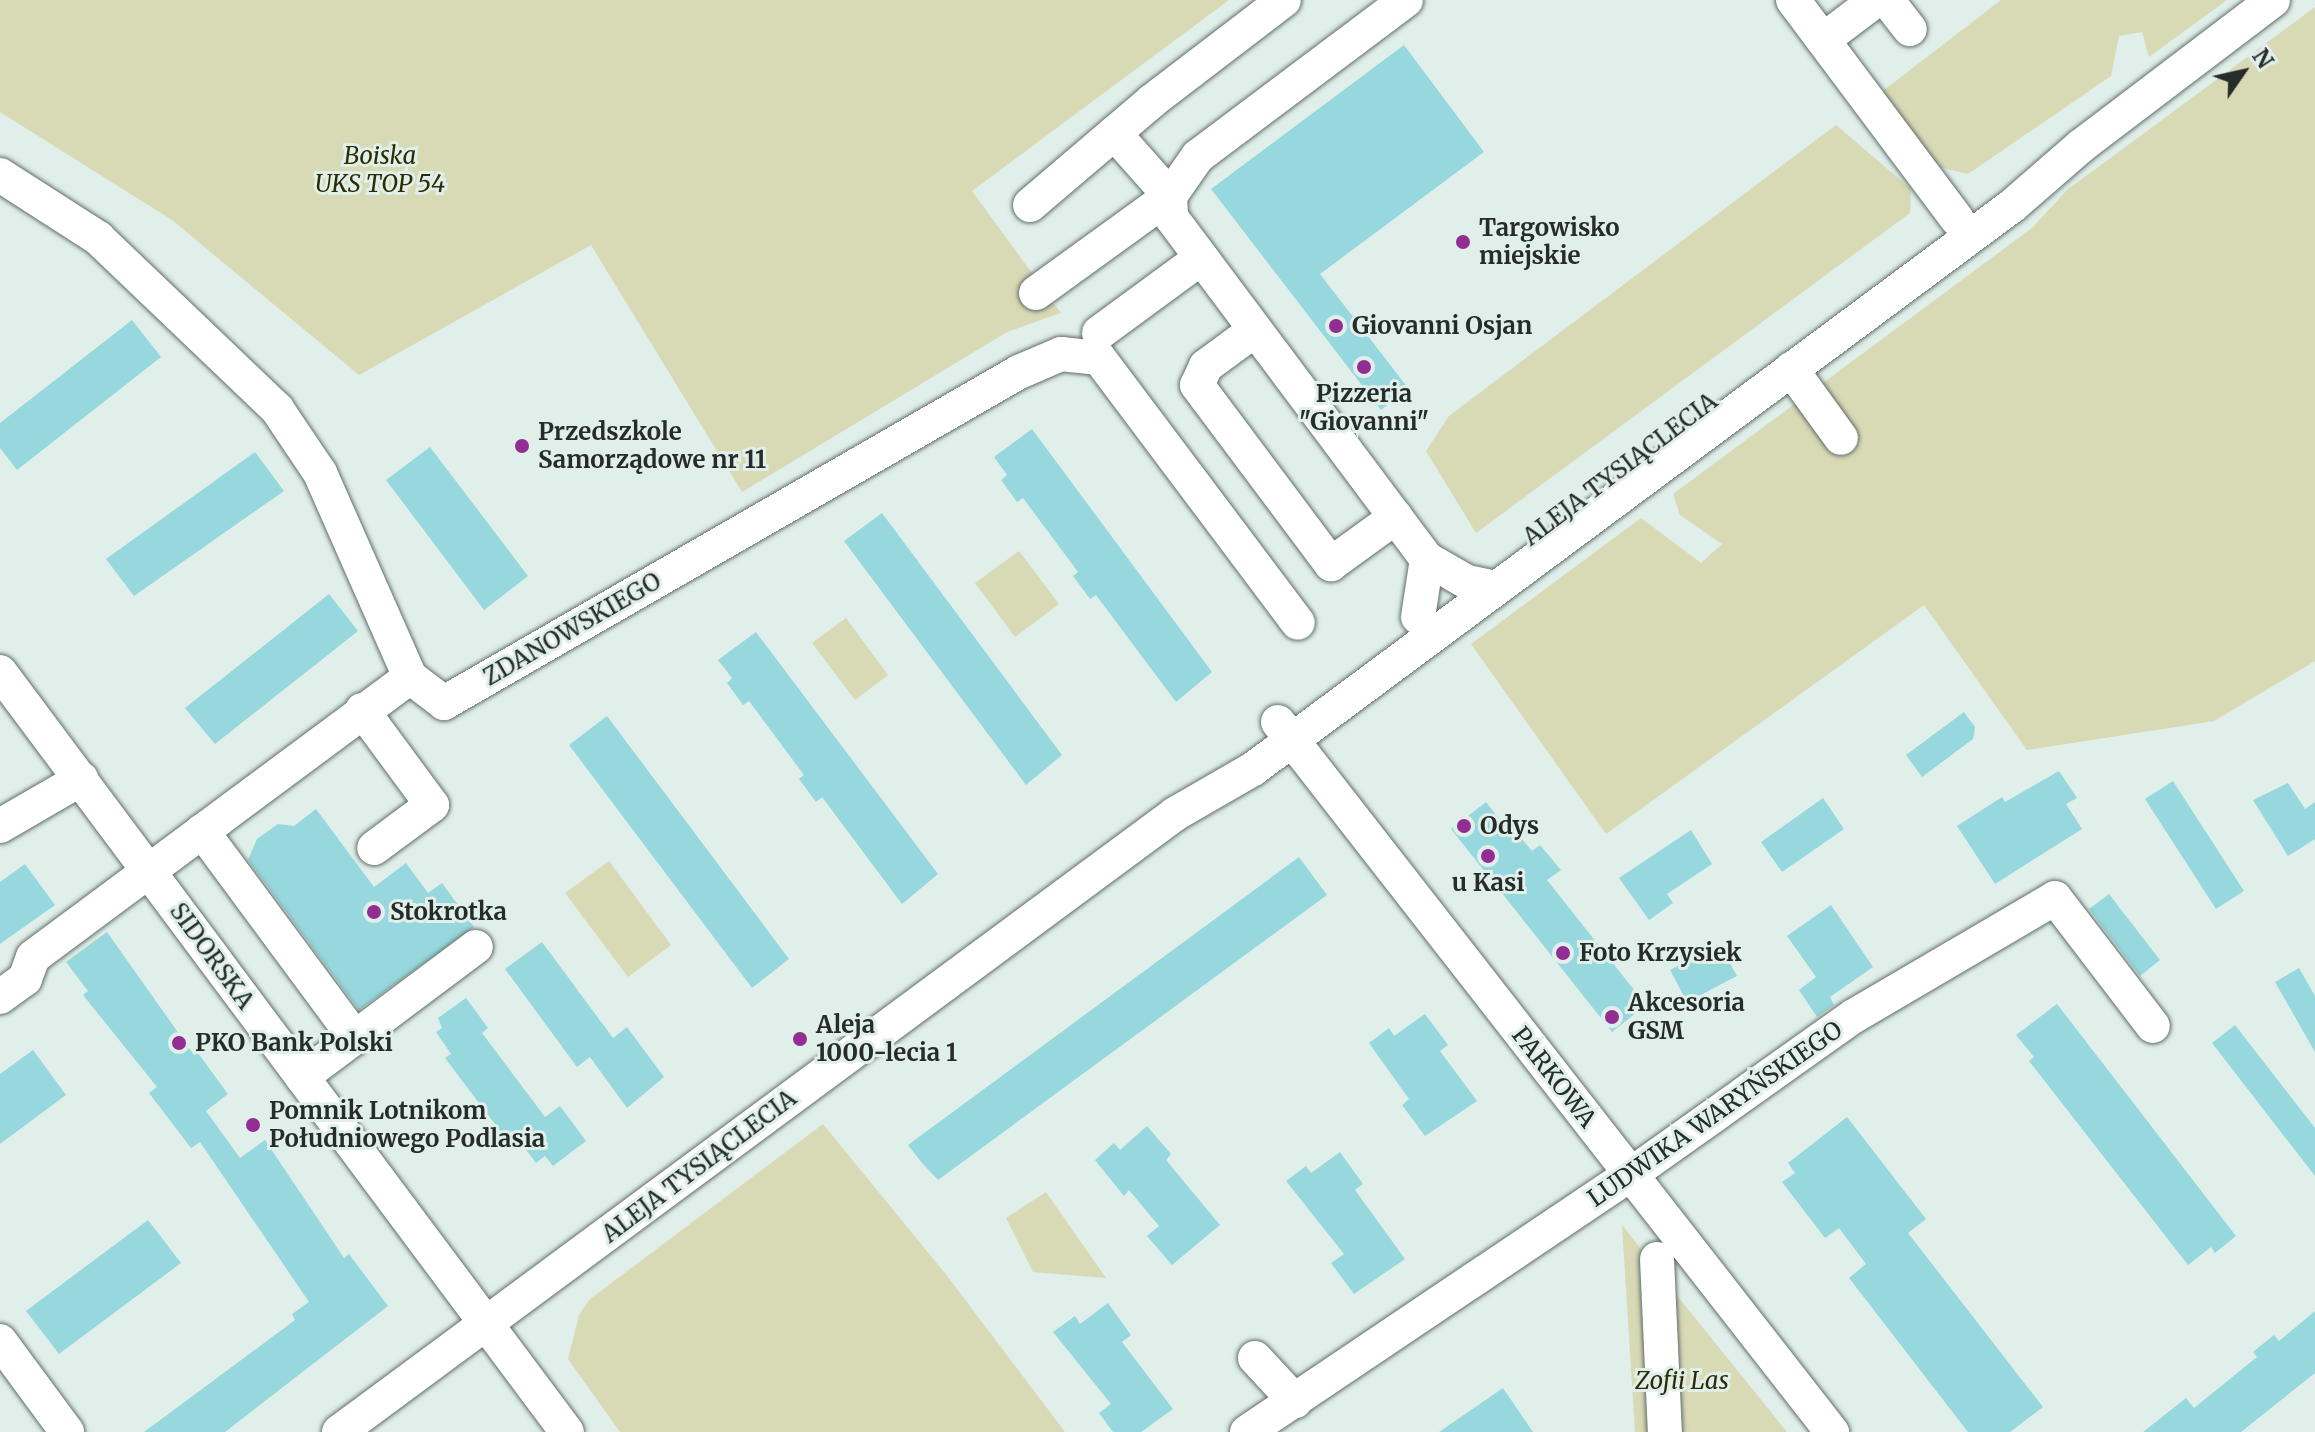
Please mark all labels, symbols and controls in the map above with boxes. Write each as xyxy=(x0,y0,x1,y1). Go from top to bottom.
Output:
north arrow xyxy=(2203,32,2283,112)
text: N xyxy=(2246,44,2279,74)
park label: Boiska UKS TOP 54 xyxy=(315,142,445,198)
place label: Targowisko miejskie xyxy=(1479,214,1620,270)
marker: Targowisko miejskie xyxy=(1454,233,1472,251)
place label: Giovanni Osjan xyxy=(1352,312,1532,340)
marker: Giovanni Osjan xyxy=(1327,317,1345,335)
marker: Pizzeria "Giovanni" xyxy=(1355,358,1373,376)
place label: Pizzeria "Giovanni" xyxy=(1299,380,1429,436)
street label: ALEJA TYSIĄCLECIA xyxy=(1517,386,1723,552)
place label: Przedszkole Samorządowe nr 11 xyxy=(538,418,766,474)
marker: Przedszkole Samorządowe nr 11 xyxy=(513,437,531,455)
street label: ZDANOWSKIEGO xyxy=(478,566,666,692)
place label: Odys xyxy=(1480,812,1539,840)
marker: Odys xyxy=(1455,817,1473,835)
marker: u Kasi xyxy=(1479,847,1497,865)
place label: u Kasi xyxy=(1452,869,1524,897)
street label: SIDORSKA xyxy=(164,897,260,1015)
place label: Stokrotka xyxy=(390,898,507,926)
marker: Stokrotka xyxy=(365,903,383,921)
place label: Foto Krzysiek xyxy=(1579,939,1742,967)
marker: Foto Krzysiek xyxy=(1554,944,1572,962)
place label: Akcesoria GSM xyxy=(1628,989,1745,1045)
marker: Akcesoria GSM xyxy=(1603,1008,1621,1026)
place label: Aleja 1000-lecia 1 xyxy=(816,1011,957,1067)
street label: LUDWIKA WARYŃSKIEGO xyxy=(1582,1015,1848,1213)
street label: PARKOWA xyxy=(1506,1021,1602,1133)
place label: PKO Bank Polski xyxy=(195,1029,393,1057)
marker: Aleja 1000-lecia 1 xyxy=(791,1030,809,1048)
marker: PKO Bank Polski xyxy=(170,1034,188,1052)
street label: ALEJA TYSIĄCLECIA xyxy=(596,1083,802,1249)
place label: Pomnik Lotnikom Południowego Podlasia xyxy=(269,1097,545,1153)
marker: Pomnik Lotnikom Południowego Podlasia xyxy=(244,1116,262,1134)
park label: Zofii Las xyxy=(1635,1367,1729,1395)

